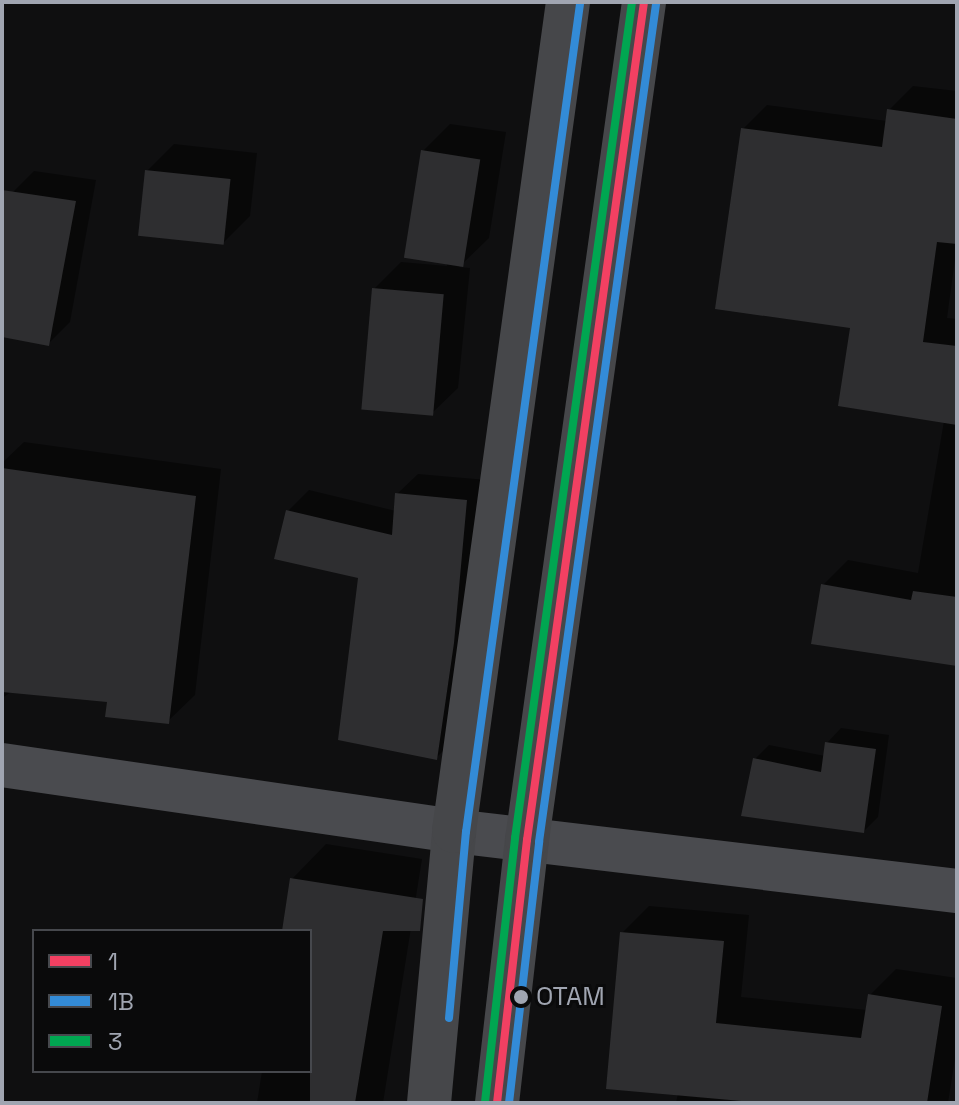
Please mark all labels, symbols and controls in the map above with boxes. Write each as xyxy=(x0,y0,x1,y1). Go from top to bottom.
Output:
legend xyxy=(32,929,312,1073)
text: 1 xyxy=(108,946,118,977)
place label: OTAM xyxy=(536,981,605,1013)
text: 1B xyxy=(108,986,134,1017)
marker: OTAM xyxy=(513,989,529,1005)
text: 3 xyxy=(108,1026,123,1057)

